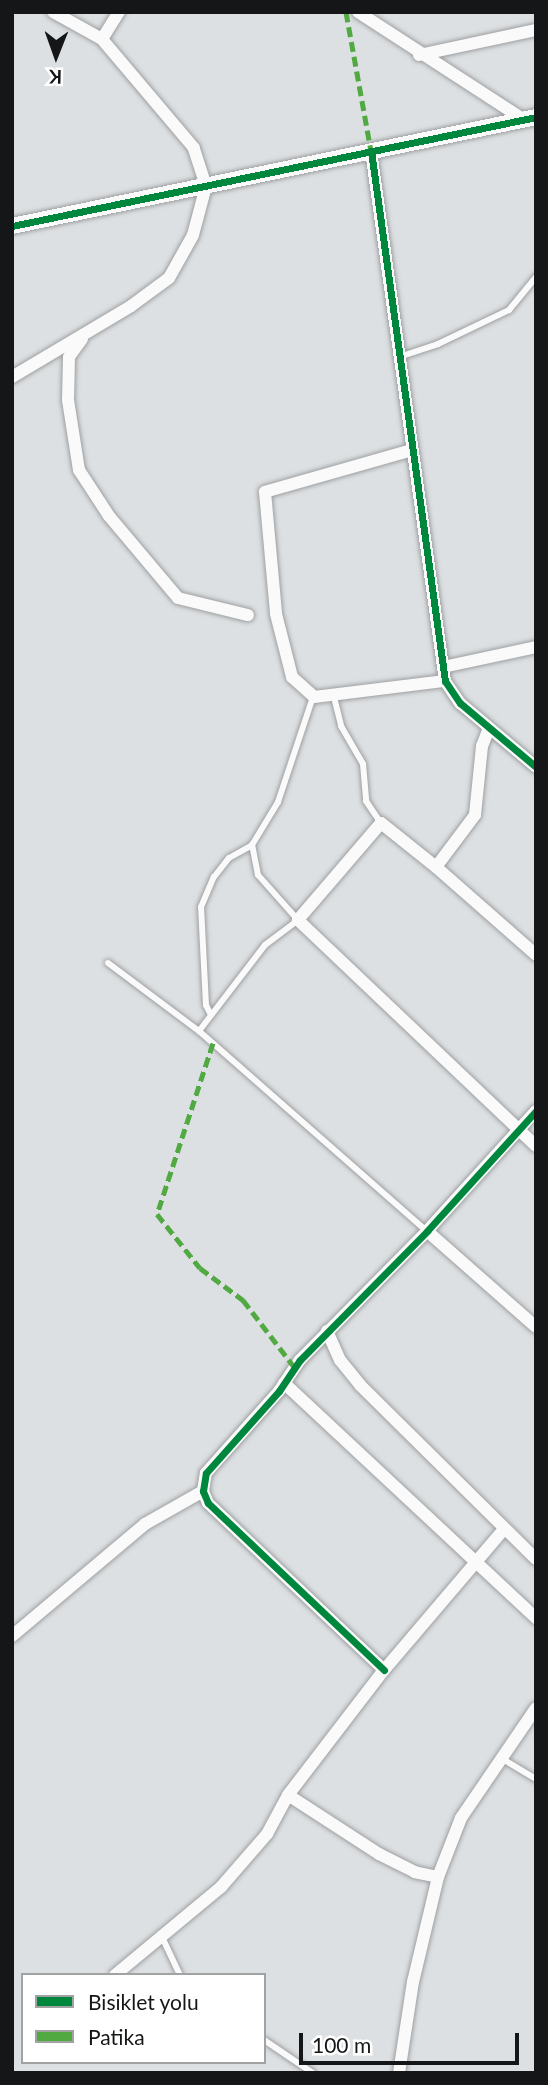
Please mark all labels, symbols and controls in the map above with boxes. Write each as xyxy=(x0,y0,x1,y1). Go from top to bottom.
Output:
north arrow xyxy=(21,21,91,91)
text: K xyxy=(49,66,62,89)
legend xyxy=(21,1973,266,2064)
text: Bisiklet yolu xyxy=(88,1989,199,2014)
scale bar xyxy=(303,2018,524,2062)
text: Patika xyxy=(88,2024,145,2049)
text: 100 m xyxy=(312,2032,371,2057)

